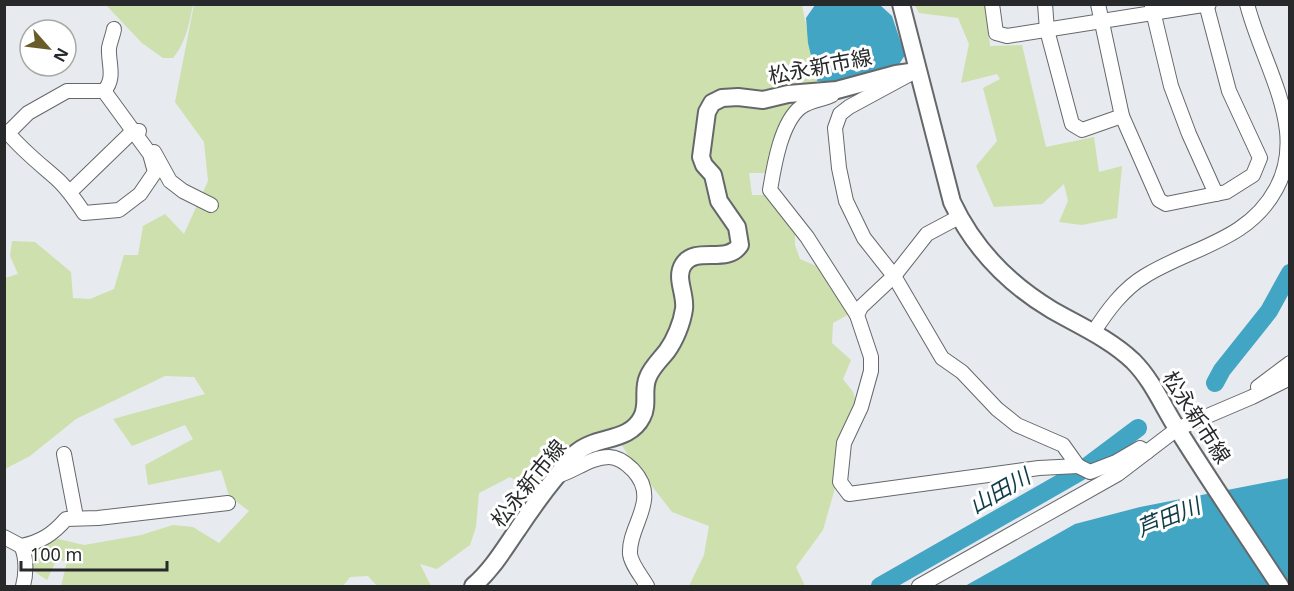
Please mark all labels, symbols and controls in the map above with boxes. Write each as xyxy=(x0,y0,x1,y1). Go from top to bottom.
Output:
north arrow xyxy=(18,18,78,78)
street label: 松永新市線 xyxy=(766,42,874,90)
text: N xyxy=(48,44,74,66)
street label: 松永新市線 xyxy=(1157,365,1237,469)
street label: 松永新市線 xyxy=(484,433,572,533)
water label: 山田川 xyxy=(963,460,1037,519)
water label: 芦田川 xyxy=(1132,489,1206,542)
scale bar xyxy=(21,534,166,572)
text: 100 m xyxy=(30,542,82,566)

